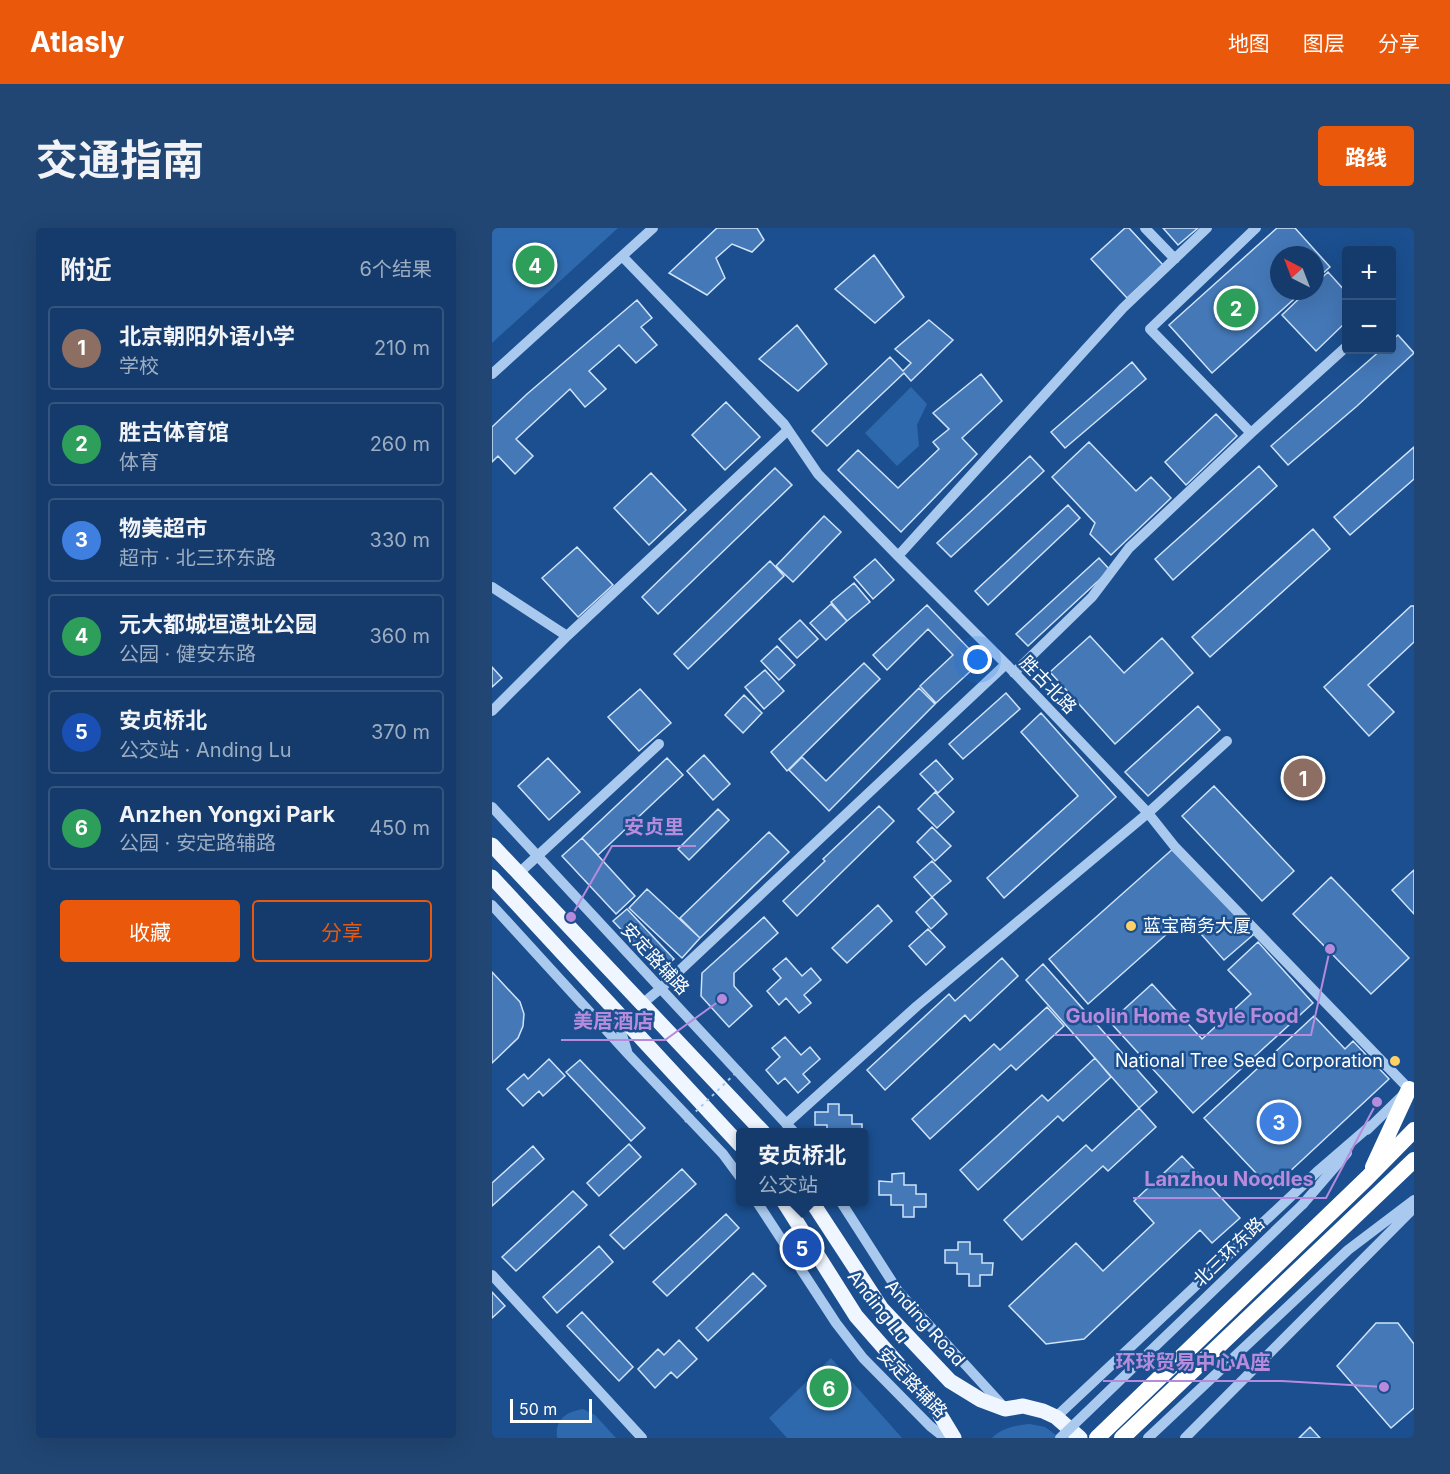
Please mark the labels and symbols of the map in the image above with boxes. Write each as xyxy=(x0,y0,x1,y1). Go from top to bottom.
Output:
pin: 4 xyxy=(516,243,555,288)
north arrow xyxy=(1270,246,1324,300)
pin: 2 xyxy=(1216,286,1256,331)
your location xyxy=(963,645,992,674)
street label: 胜古北路 xyxy=(1016,651,1081,718)
pin: 1 xyxy=(1284,756,1322,800)
callout: 安贞里 xyxy=(612,808,696,846)
text: 安贞里 xyxy=(624,815,684,839)
place label: 蓝宝商务大厦 xyxy=(1143,915,1251,936)
street label: 安定路辅路 xyxy=(617,919,694,999)
marker: 蓝宝商务大厦 xyxy=(1124,919,1138,933)
callout: Guolin Home Style Food xyxy=(1054,997,1311,1035)
callout: 美居酒店 xyxy=(561,1002,665,1040)
text: Guolin Home Style Food xyxy=(1065,1004,1299,1028)
text: 美居酒店 xyxy=(573,1009,653,1033)
place label: National Tree Seed Corporation xyxy=(1115,1050,1383,1071)
marker: National Tree Seed Corporation xyxy=(1388,1054,1402,1068)
pin: 3 xyxy=(1260,1100,1298,1144)
callout: Lanzhou Noodles xyxy=(1133,1160,1326,1198)
text: Lanzhou Noodles xyxy=(1144,1167,1314,1191)
street label: 北三环东路 xyxy=(1189,1213,1268,1290)
pin: 5 xyxy=(782,1226,822,1270)
street label: Anding Lu xyxy=(844,1266,913,1347)
street label: Anding Road xyxy=(881,1275,970,1370)
street label: 安定路辅路 xyxy=(873,1343,952,1422)
callout: 环球贸易中心A座 xyxy=(1103,1343,1282,1381)
text: 环球贸易中心A座 xyxy=(1116,1350,1270,1374)
pin: 6 xyxy=(810,1366,848,1410)
scale bar xyxy=(510,1396,592,1424)

